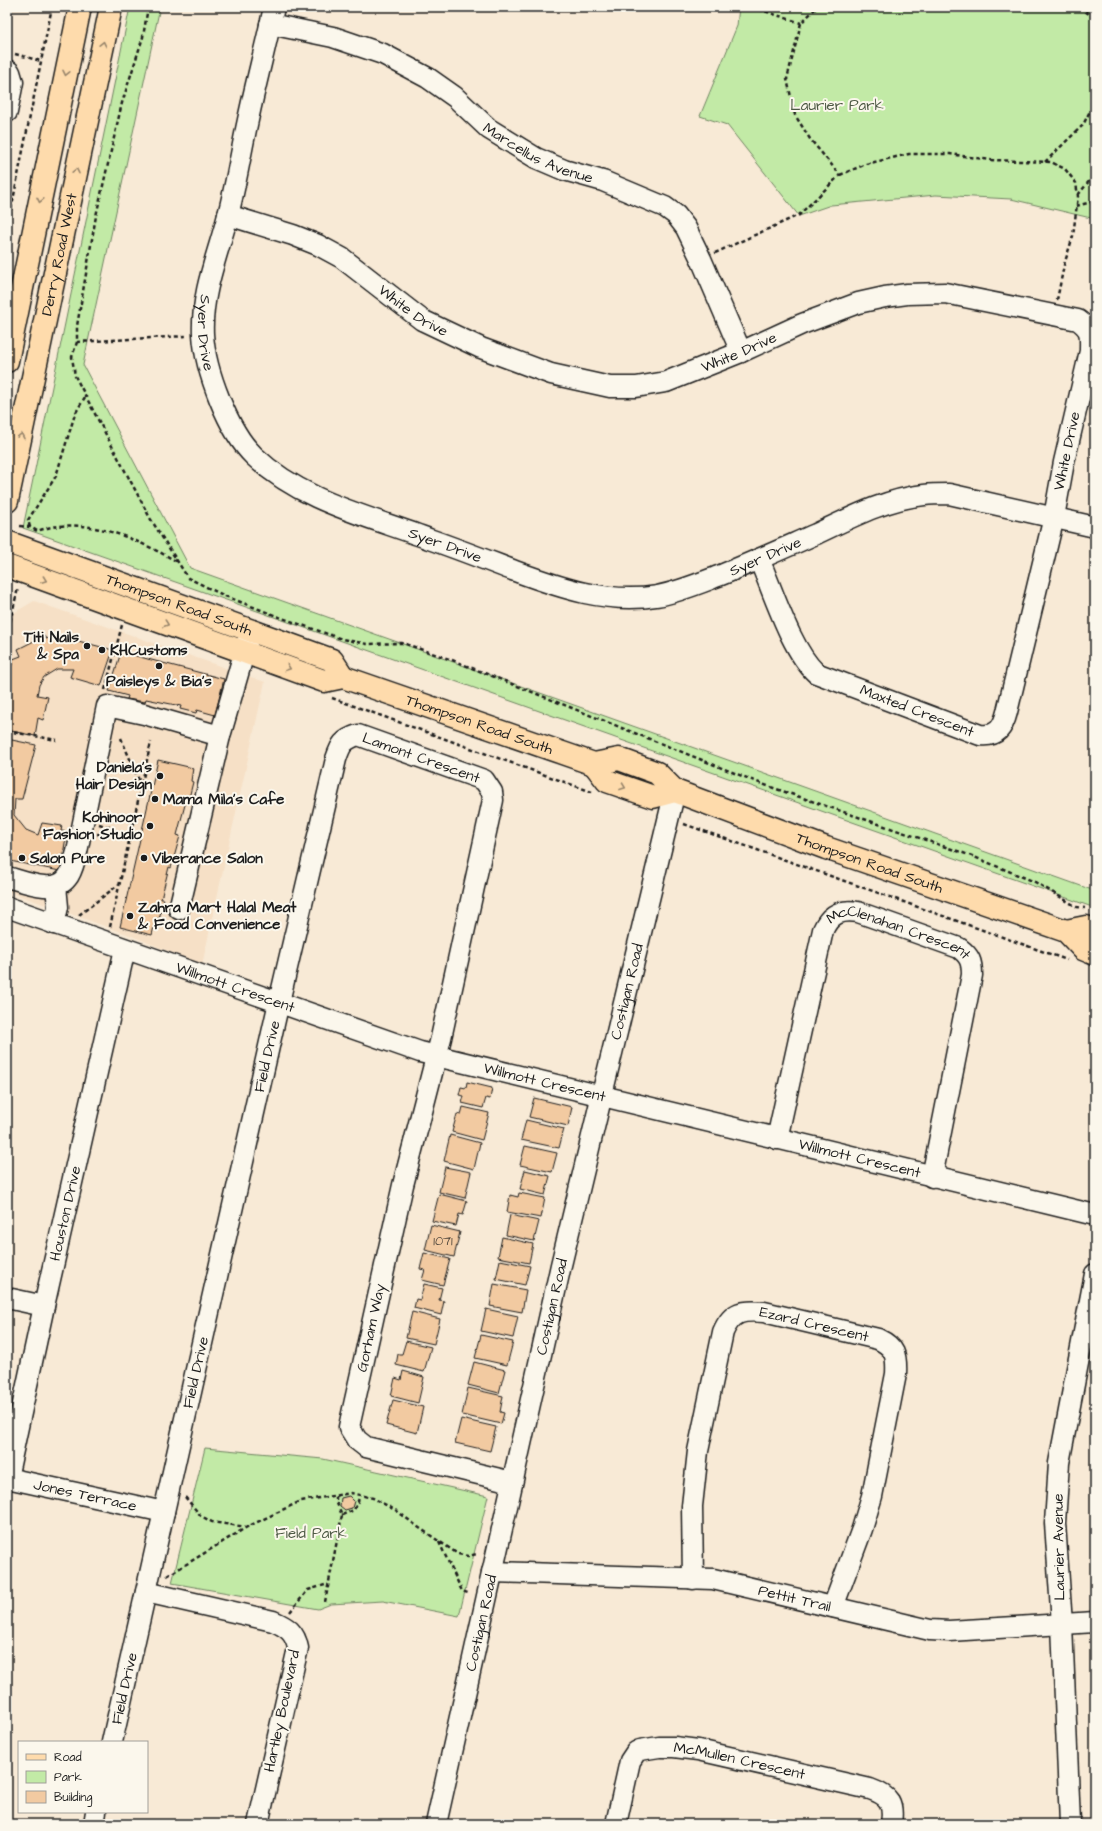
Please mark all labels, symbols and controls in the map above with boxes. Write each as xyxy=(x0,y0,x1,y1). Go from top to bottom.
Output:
one-way arrow xyxy=(98,41,106,47)
one-way arrow xyxy=(63,69,71,76)
park label: Laurier Park xyxy=(790,95,884,116)
street label: Marcellus Avenue xyxy=(479,117,596,188)
one-way arrow xyxy=(72,168,80,174)
street label: Derry Road West xyxy=(36,191,82,318)
one-way arrow xyxy=(37,197,45,203)
street label: White Drive xyxy=(374,280,452,341)
street label: Syer Drive xyxy=(192,293,220,373)
street label: White Drive xyxy=(698,327,780,377)
street label: White Drive xyxy=(1048,410,1086,492)
one-way arrow xyxy=(17,432,25,439)
street label: Syer Drive xyxy=(406,522,485,568)
street label: Syer Drive xyxy=(726,531,804,581)
street label: Thompson Road South xyxy=(103,568,256,641)
one-way arrow xyxy=(40,575,47,583)
one-way arrow xyxy=(162,620,169,628)
place label: Titi Nails & Spa xyxy=(23,627,79,665)
place label: KHCustoms xyxy=(110,640,188,661)
marker: Titi Nails & Spa xyxy=(82,641,92,651)
marker: KHCustoms xyxy=(97,645,107,655)
marker: Paisleys & Bia's xyxy=(154,661,164,671)
one-way arrow xyxy=(285,663,292,671)
place label: Paisleys & Bia's xyxy=(106,671,212,693)
street label: Maxted Crescent xyxy=(857,680,977,742)
street label: Thompson Road South xyxy=(403,689,556,760)
street label: Lamont Crescent xyxy=(360,727,483,788)
place label: Daniela's Hair Design xyxy=(76,757,152,797)
marker: Daniela's Hair Design xyxy=(155,771,165,781)
one-way arrow xyxy=(620,782,627,790)
place label: Mama Mila's Cafe xyxy=(163,789,284,810)
marker: Mama Mila's Cafe xyxy=(150,794,160,804)
place label: Kohinoor Fashion Studio xyxy=(43,807,143,845)
marker: Kohinoor Fashion Studio xyxy=(145,821,155,831)
street label: Thompson Road South xyxy=(793,827,946,898)
place label: Salon Pure xyxy=(29,848,105,869)
place label: Viberance Salon xyxy=(151,848,263,869)
marker: Salon Pure xyxy=(17,853,27,863)
marker: Viberance Salon xyxy=(139,853,149,863)
place label: Zahra Mart Halal Meat & Food Convenience xyxy=(137,897,297,935)
street label: McClenahan Crescent xyxy=(821,900,976,964)
marker: Zahra Mart Halal Meat & Food Convenience xyxy=(125,911,135,921)
street label: Costigan Road xyxy=(605,941,649,1042)
street label: Willmott Crescent xyxy=(173,957,298,1018)
street label: Field Drive xyxy=(248,1018,285,1094)
street label: Willmott Crescent xyxy=(481,1057,608,1107)
street label: Willmott Crescent xyxy=(796,1133,923,1183)
street label: Houston Drive xyxy=(44,1164,86,1263)
house number: 1071 xyxy=(433,1232,453,1250)
street label: Costigan Road xyxy=(531,1256,573,1357)
street label: Gorham Way xyxy=(351,1282,392,1374)
street label: Ezard Crescent xyxy=(757,1301,871,1347)
street label: Field Drive xyxy=(177,1334,214,1410)
street label: Jones Terrace xyxy=(32,1474,139,1516)
street label: Laurier Avenue xyxy=(1048,1493,1070,1601)
park label: Field Park xyxy=(275,1523,347,1544)
street label: Costigan Road xyxy=(460,1572,502,1673)
street label: Pettit Trail xyxy=(756,1579,833,1617)
street label: Hartley Boulevard xyxy=(259,1648,306,1774)
street label: Field Drive xyxy=(106,1650,142,1726)
street label: McMullen Crescent xyxy=(673,1737,807,1785)
legend xyxy=(18,1741,148,1813)
text: Road xyxy=(54,1749,82,1766)
text: Park xyxy=(54,1769,82,1786)
text: Building xyxy=(54,1789,92,1807)

